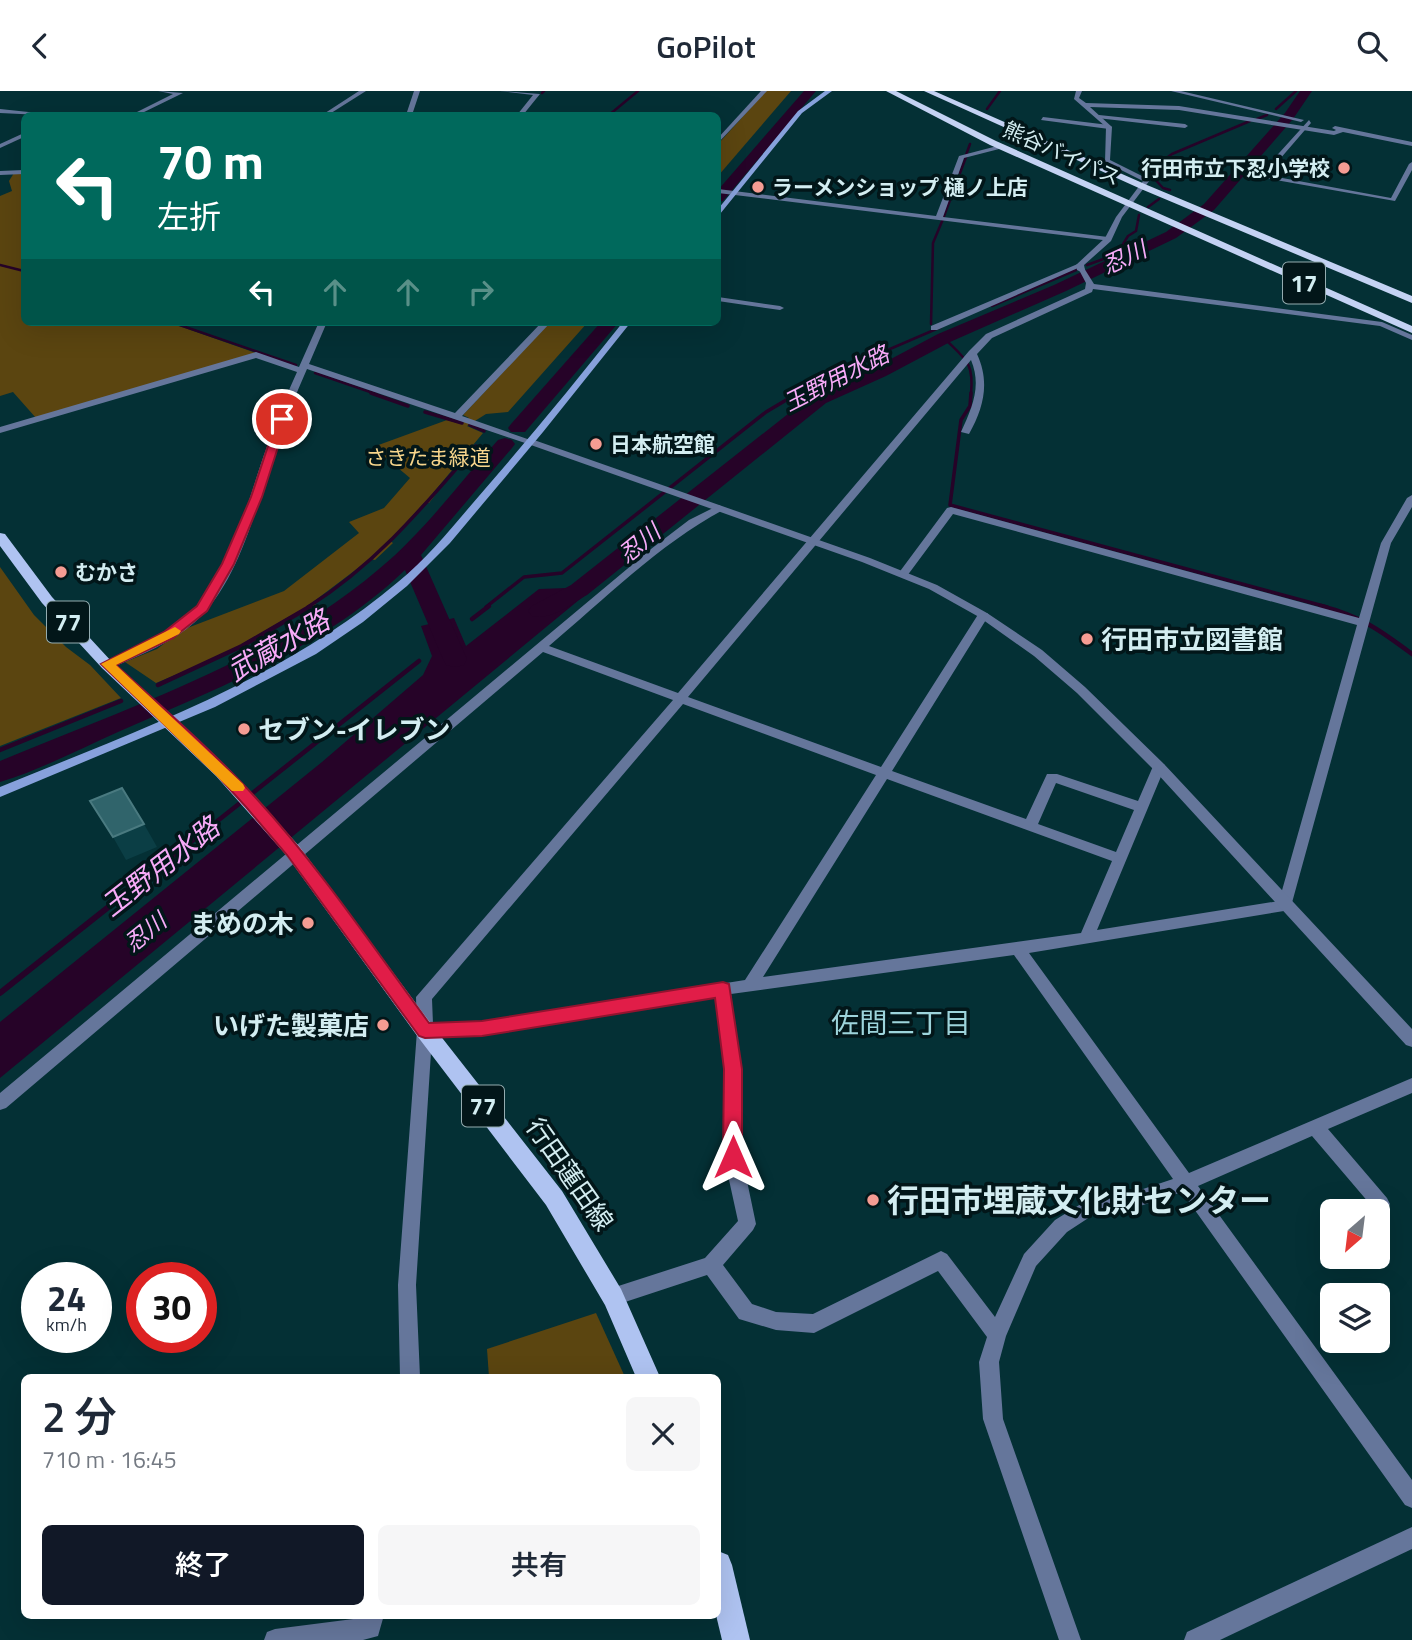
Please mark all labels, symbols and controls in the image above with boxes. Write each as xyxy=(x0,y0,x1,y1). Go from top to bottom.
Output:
text: GoPilot xyxy=(656,22,756,70)
icon: back xyxy=(21,27,59,65)
icon: search xyxy=(1353,27,1391,65)
street label: 熊谷バイパス xyxy=(998,113,1126,193)
text: 70 m xyxy=(157,123,264,198)
icon: left xyxy=(42,140,133,231)
place label: 行田市立下忍小学校 xyxy=(1141,152,1330,184)
marker: 行田市立下忍小学校 xyxy=(1336,160,1352,176)
place label: ラーメンショップ 樋ノ上店 xyxy=(772,171,1028,203)
marker: ラーメンショップ 樋ノ上店 xyxy=(750,179,766,195)
text: 左折 xyxy=(157,192,221,240)
water label: 忍川 xyxy=(1096,230,1155,283)
road number: 17 xyxy=(1283,263,1325,303)
icon: left xyxy=(243,273,281,311)
icon: ahead xyxy=(316,273,354,311)
icon: ahead xyxy=(389,273,427,311)
icon: right xyxy=(462,273,500,311)
water label: 玉野用水路 xyxy=(777,335,897,420)
pin xyxy=(252,389,312,449)
icon: arrive xyxy=(263,400,301,438)
place label: 日本航空館 xyxy=(610,428,715,460)
marker: 日本航空館 xyxy=(588,436,604,452)
park label: さきたま緑道 xyxy=(365,441,491,473)
water label: 忍川 xyxy=(610,513,670,571)
place label: むかさ xyxy=(75,556,138,588)
marker: むかさ xyxy=(53,564,69,580)
water label: 武蔵水路 xyxy=(219,597,339,692)
road number: 77 xyxy=(47,601,89,643)
place label: 行田市立図書館 xyxy=(1101,620,1283,659)
marker: 行田市立図書館 xyxy=(1079,631,1095,647)
place label: セブン-イレブン xyxy=(258,710,451,749)
marker: セブン-イレブン xyxy=(236,721,252,737)
water label: 玉野用水路 xyxy=(92,805,230,926)
water label: 忍川 xyxy=(116,902,176,960)
place label: まめの木 xyxy=(190,904,294,943)
marker: まめの木 xyxy=(300,915,316,931)
district label: 佐間三丁目 xyxy=(831,1001,971,1044)
place label: いげた製菓店 xyxy=(213,1006,369,1045)
marker: いげた製菓店 xyxy=(375,1017,391,1033)
road number: 77 xyxy=(462,1086,504,1127)
street label: 行田蓮田線 xyxy=(517,1110,623,1238)
position arrow xyxy=(696,1120,770,1194)
place label: 行田市埋蔵文化財センター xyxy=(887,1176,1271,1224)
marker: 行田市埋蔵文化財センター xyxy=(865,1192,881,1208)
north arrow xyxy=(1320,1199,1390,1269)
map controls xyxy=(1320,1199,1390,1353)
speed limit sign: 30 xyxy=(126,1262,217,1353)
text: 24 xyxy=(47,1271,86,1325)
button: layers xyxy=(1320,1283,1390,1353)
text: km/h xyxy=(46,1311,87,1338)
text: 2 分 xyxy=(42,1384,117,1448)
button: close xyxy=(626,1397,700,1471)
text: 710 m · 16:45 xyxy=(42,1442,177,1477)
button: 終了 xyxy=(42,1525,364,1605)
button: 共有 xyxy=(378,1525,700,1605)

